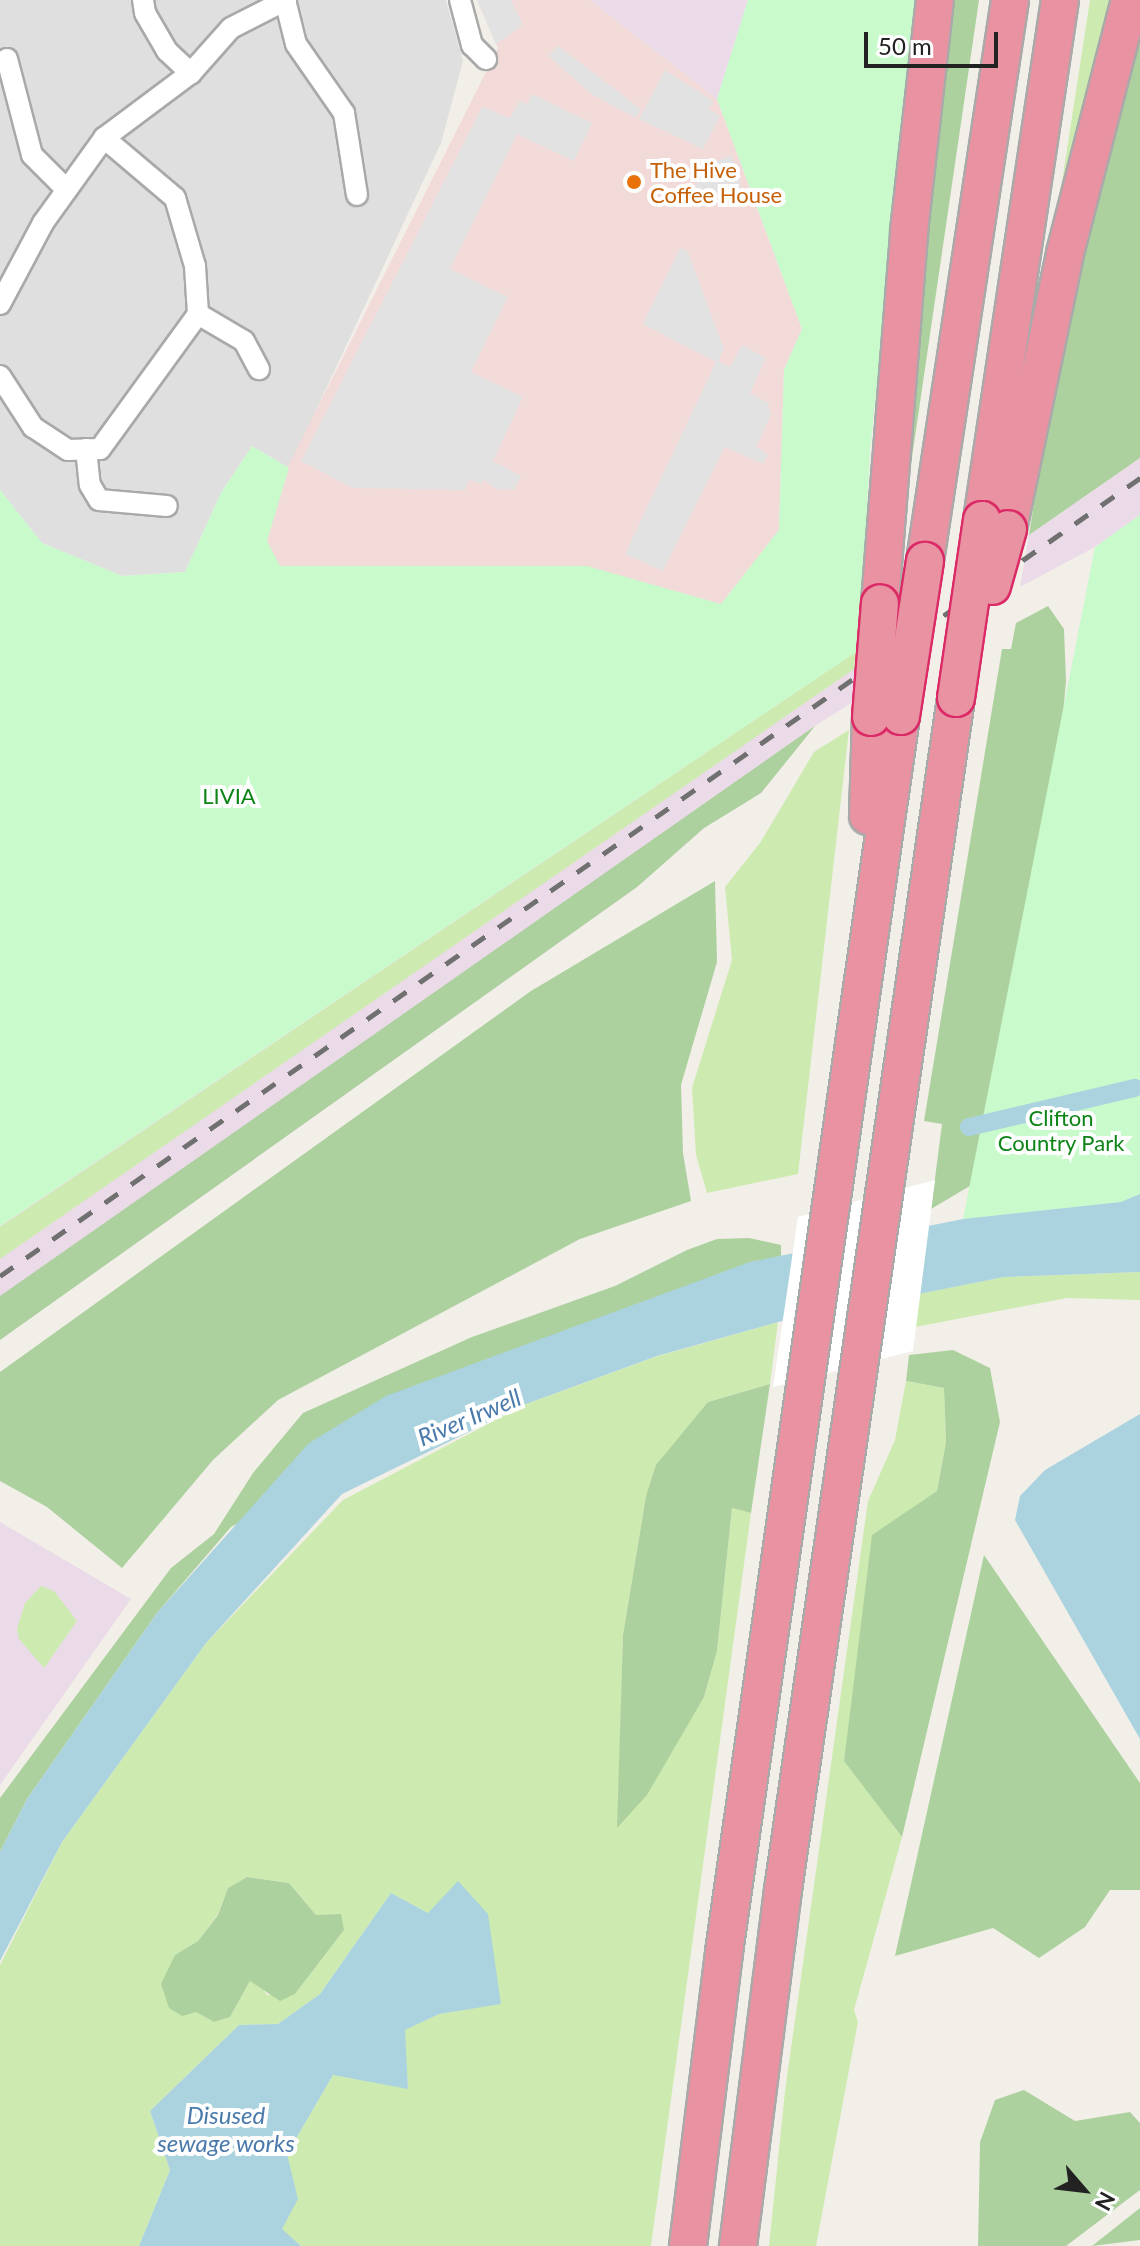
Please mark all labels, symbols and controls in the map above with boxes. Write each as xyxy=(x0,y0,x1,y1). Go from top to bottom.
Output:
scale bar xyxy=(868,16,1002,66)
text: 50 m xyxy=(878,31,932,60)
place label: The Hive Coffee House xyxy=(650,156,782,208)
marker: The Hive Coffee House xyxy=(625,173,643,191)
park label: LIVIA xyxy=(202,783,256,809)
park label: Clifton Country Park xyxy=(997,1104,1125,1156)
water label: River Irwell xyxy=(413,1382,525,1452)
water label: Disused sewage works xyxy=(157,2101,295,2157)
north arrow xyxy=(1044,2150,1124,2230)
text: N xyxy=(1090,2188,1122,2215)

